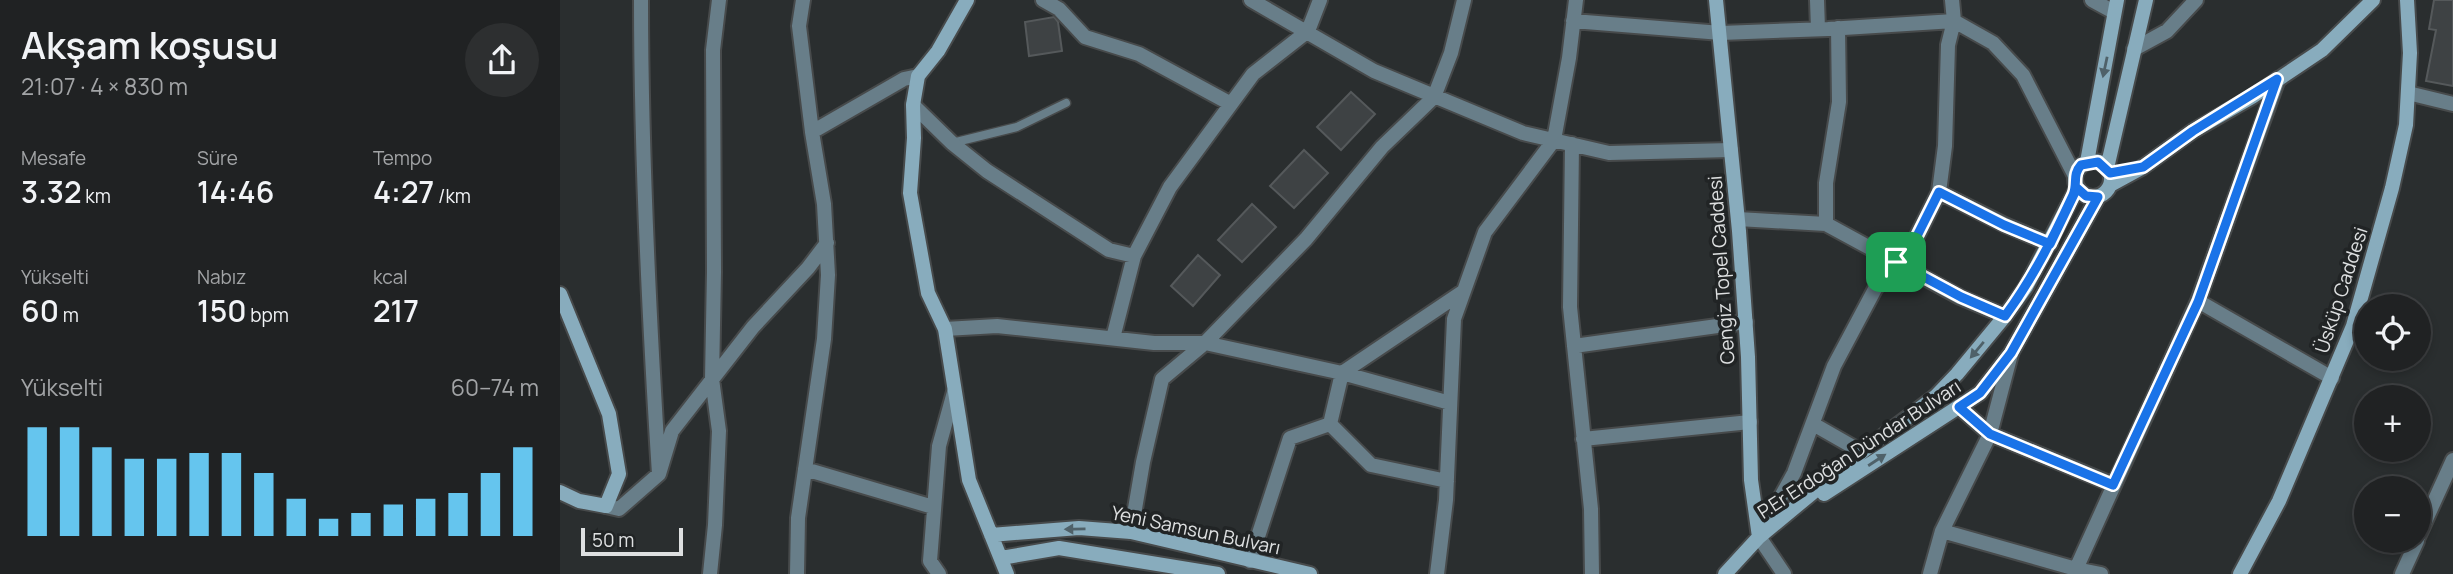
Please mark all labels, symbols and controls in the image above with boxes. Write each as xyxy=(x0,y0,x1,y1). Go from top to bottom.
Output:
text: Akşam koşusu xyxy=(21,18,278,70)
button: share xyxy=(465,23,539,97)
one-way arrow xyxy=(2100,56,2111,78)
text: 21:07 · 4 × 830 m xyxy=(21,70,188,102)
text: Mesafe xyxy=(21,145,86,171)
text: Süre xyxy=(197,145,238,171)
text: Tempo xyxy=(373,145,432,171)
text: 3.32 xyxy=(21,171,82,212)
text: 14:46 xyxy=(197,171,274,212)
text: 4:27 xyxy=(373,171,434,212)
street label: Cengiz Topel Caddesi xyxy=(1701,175,1741,365)
text: km xyxy=(82,183,111,209)
text: /km xyxy=(434,183,471,209)
street label: Üsküp Caddesi xyxy=(2308,224,2374,356)
pin xyxy=(1866,232,1926,292)
icon: arrive xyxy=(1877,243,1915,281)
text: Yükselti xyxy=(21,264,89,290)
text: Nabız xyxy=(197,264,246,290)
text: kcal xyxy=(373,264,408,290)
text: 60 xyxy=(21,290,59,331)
text: 150 xyxy=(197,290,246,331)
text: 217 xyxy=(373,290,419,331)
map controls xyxy=(2354,294,2431,553)
button: locate xyxy=(2354,294,2431,371)
text: m xyxy=(59,302,79,328)
text: bpm xyxy=(246,302,289,328)
one-way arrow xyxy=(1970,340,1985,358)
text: Yükselti xyxy=(21,371,103,403)
text: 60–74 m xyxy=(451,371,539,403)
street label: P.Er Erdoğan Dündar Bulvarı xyxy=(1752,373,1966,525)
button: + xyxy=(2354,385,2431,462)
one-way arrow xyxy=(1868,454,1887,467)
button: − xyxy=(2354,476,2431,553)
street label: Yeni Samsun Bulvarı xyxy=(1109,499,1283,561)
one-way arrow xyxy=(1064,523,1086,535)
scale bar xyxy=(581,525,682,557)
text: 50 m xyxy=(592,527,634,553)

